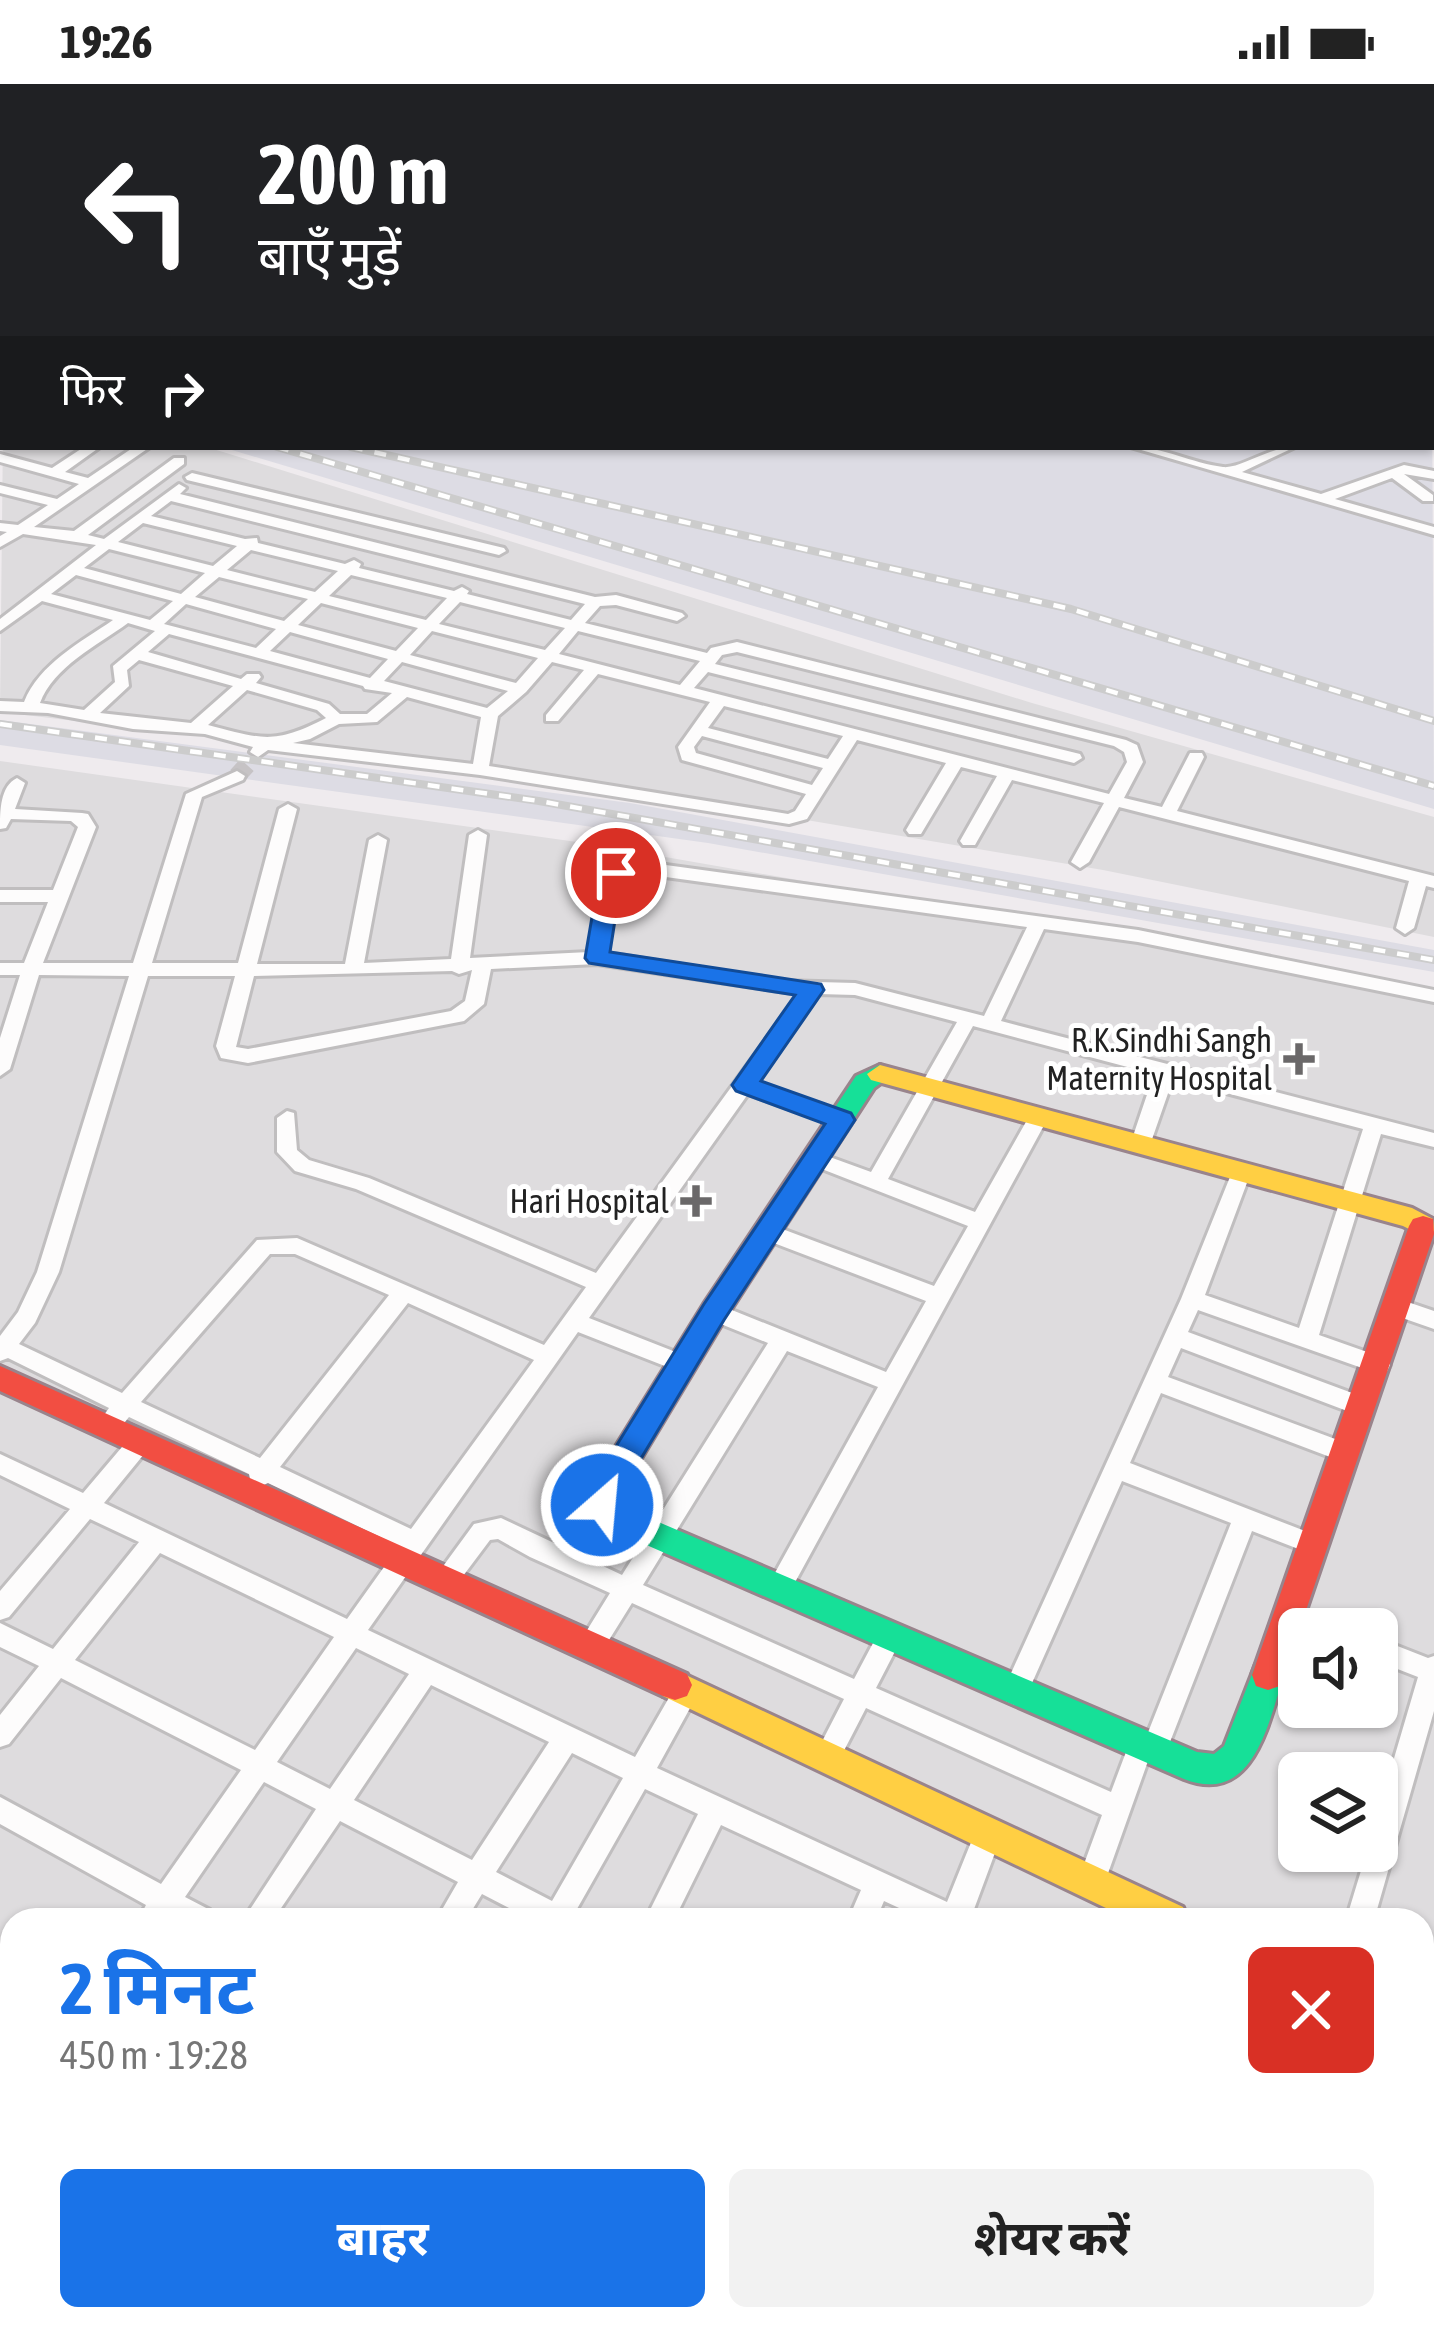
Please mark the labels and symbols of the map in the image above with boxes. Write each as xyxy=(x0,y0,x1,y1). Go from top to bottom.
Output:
pin xyxy=(565,822,667,924)
place label: R.K.Sindhi Sangh Maternity Hospital xyxy=(1046,1021,1272,1097)
marker: R.K.Sindhi Sangh Maternity Hospital xyxy=(1283,1043,1315,1075)
place label: Hari Hospital xyxy=(509,1182,669,1220)
marker: Hari Hospital xyxy=(680,1185,712,1217)
position arrow xyxy=(539,1442,665,1568)

